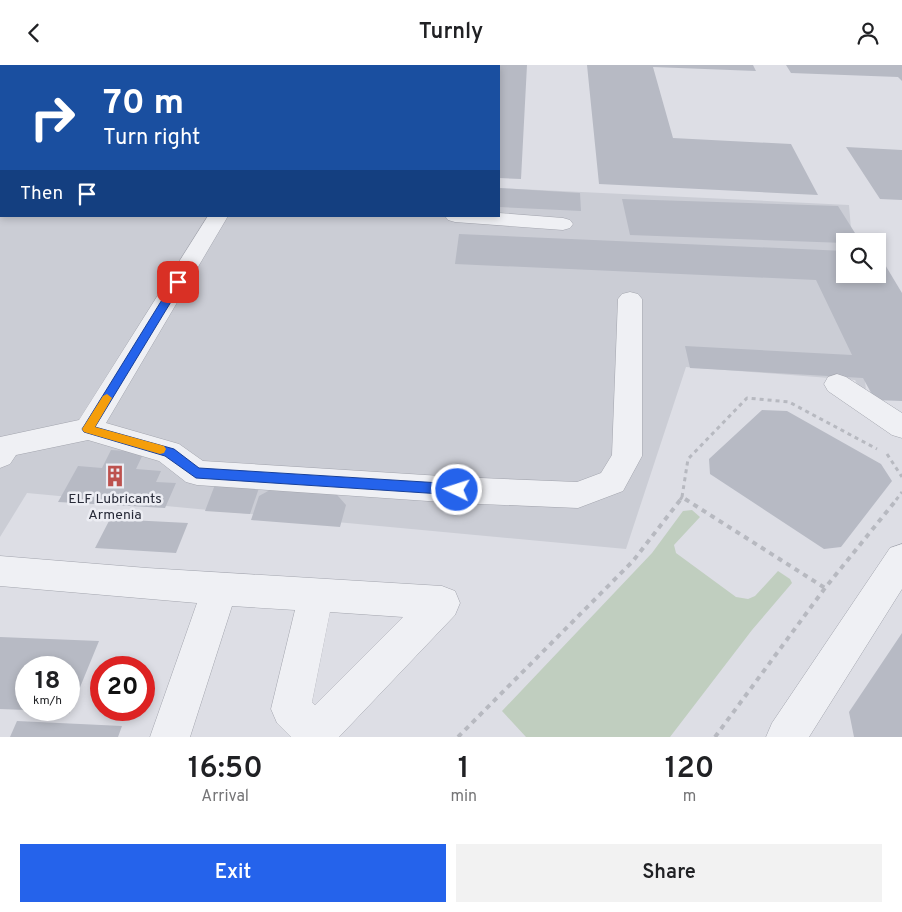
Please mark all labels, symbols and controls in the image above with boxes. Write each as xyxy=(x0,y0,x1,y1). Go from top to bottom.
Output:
icon: back xyxy=(20,19,48,47)
text: Turnly xyxy=(419,19,483,46)
icon: person xyxy=(854,19,882,47)
text: 70 m xyxy=(103,82,184,126)
icon: right xyxy=(20,85,85,150)
text: Turn right xyxy=(103,125,200,152)
icon: arrive xyxy=(73,180,101,208)
text: Then xyxy=(20,182,63,206)
map controls xyxy=(836,233,886,283)
button: search xyxy=(836,233,886,283)
pin xyxy=(157,261,199,303)
icon: arrive xyxy=(164,268,192,296)
building icon: ELF Lubricants Armenia xyxy=(102,463,128,489)
position arrow xyxy=(430,463,482,515)
place label: ELF Lubricants Armenia xyxy=(68,491,162,524)
speed limit sign: 20 xyxy=(90,656,155,721)
text: 18 xyxy=(35,666,60,698)
text: km/h xyxy=(33,693,62,709)
text: 16:50 xyxy=(188,751,263,788)
text: 1 xyxy=(458,751,470,788)
text: 120 xyxy=(665,751,714,788)
text: Arrival xyxy=(201,787,249,807)
text: min xyxy=(450,787,477,807)
text: m xyxy=(683,787,696,807)
button: Exit xyxy=(20,844,446,902)
button: Share xyxy=(456,844,882,902)

